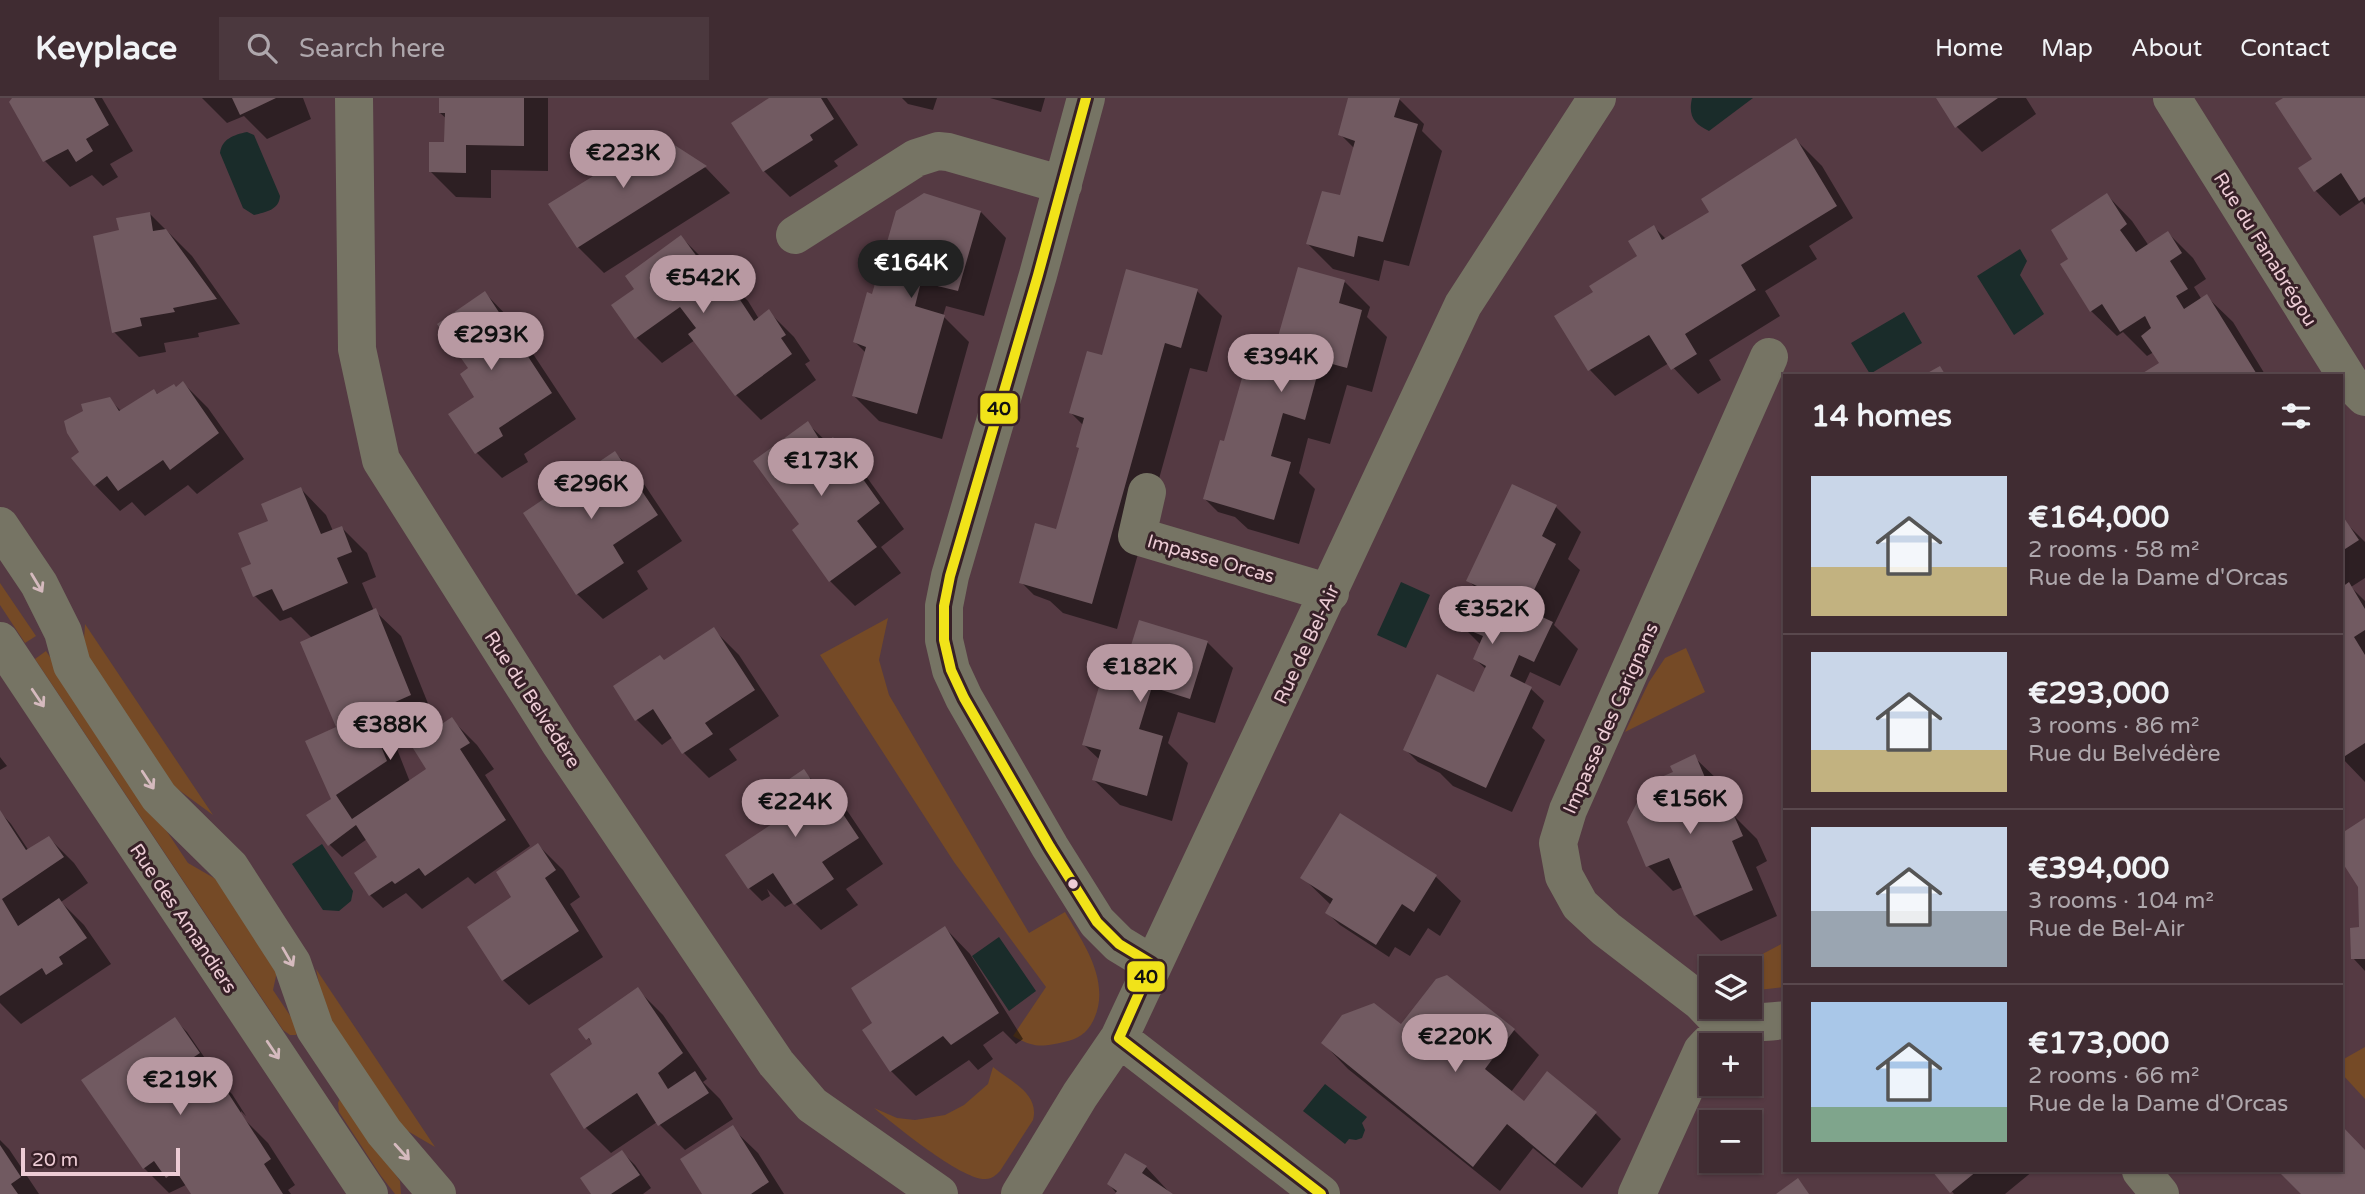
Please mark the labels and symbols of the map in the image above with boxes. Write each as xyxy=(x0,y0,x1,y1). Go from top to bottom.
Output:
pin: €223K xyxy=(574,130,672,190)
street label: Rue du Fanabrégou xyxy=(2209,169,2321,330)
pin: €164K xyxy=(862,240,960,300)
pin: €542K xyxy=(654,256,752,315)
pin: €293K xyxy=(442,313,540,372)
pin: €394K xyxy=(1232,334,1330,394)
line badge: 40 xyxy=(979,392,1019,425)
text: 40 xyxy=(987,398,1011,420)
pin: €173K xyxy=(772,438,870,498)
pin: €296K xyxy=(542,462,640,521)
street label: Impasse Orcas xyxy=(1145,530,1277,588)
one-way arrow xyxy=(30,572,44,592)
street label: Rue de Bel-Air xyxy=(1270,580,1345,708)
pin: €352K xyxy=(1443,587,1541,646)
street label: Impasse des Carignans xyxy=(1559,619,1663,817)
street label: Rue du Belvédère xyxy=(480,627,585,772)
pin: €182K xyxy=(1091,644,1189,704)
one-way arrow xyxy=(31,688,45,707)
pin: €388K xyxy=(341,702,439,762)
one-way arrow xyxy=(140,770,155,789)
pin: €156K xyxy=(1641,776,1739,836)
pin: €224K xyxy=(746,780,844,839)
street label: Rue des Amandiers xyxy=(125,840,241,997)
unlabelled marker xyxy=(1066,877,1080,891)
one-way arrow xyxy=(281,947,295,967)
line badge: 40 xyxy=(1126,960,1166,993)
text: 40 xyxy=(1134,966,1158,988)
pin: €220K xyxy=(1406,1014,1504,1074)
one-way arrow xyxy=(266,1040,280,1060)
pin: €219K xyxy=(131,1058,229,1117)
one-way arrow xyxy=(394,1143,410,1161)
scale bar xyxy=(21,1145,180,1177)

